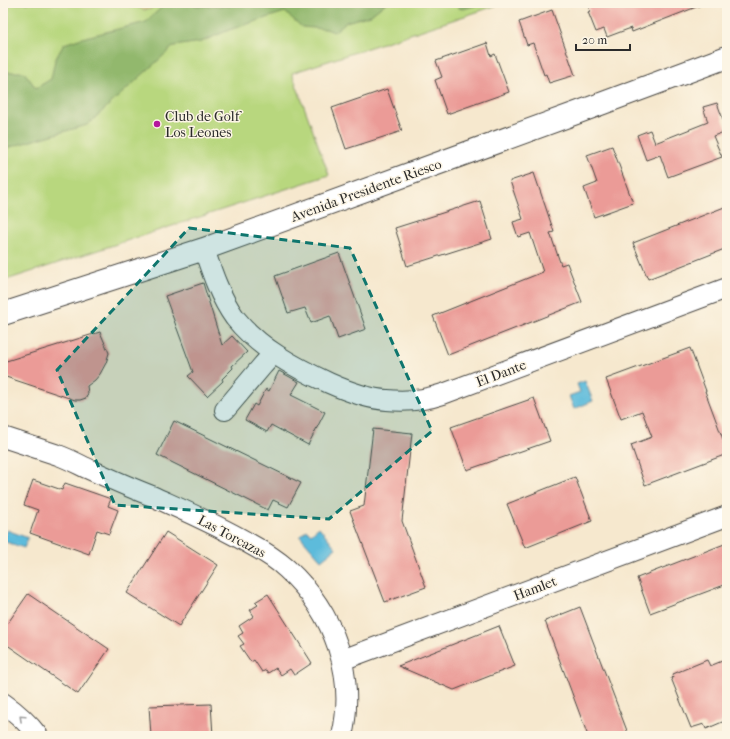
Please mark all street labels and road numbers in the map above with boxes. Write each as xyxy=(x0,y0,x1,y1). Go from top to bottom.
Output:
street label: Avenida Presidente Riesco xyxy=(288,155,444,226)
street label: El Dante xyxy=(474,356,529,391)
street label: Las Torcazas xyxy=(195,511,269,561)
street label: Hamlet xyxy=(511,572,559,604)

